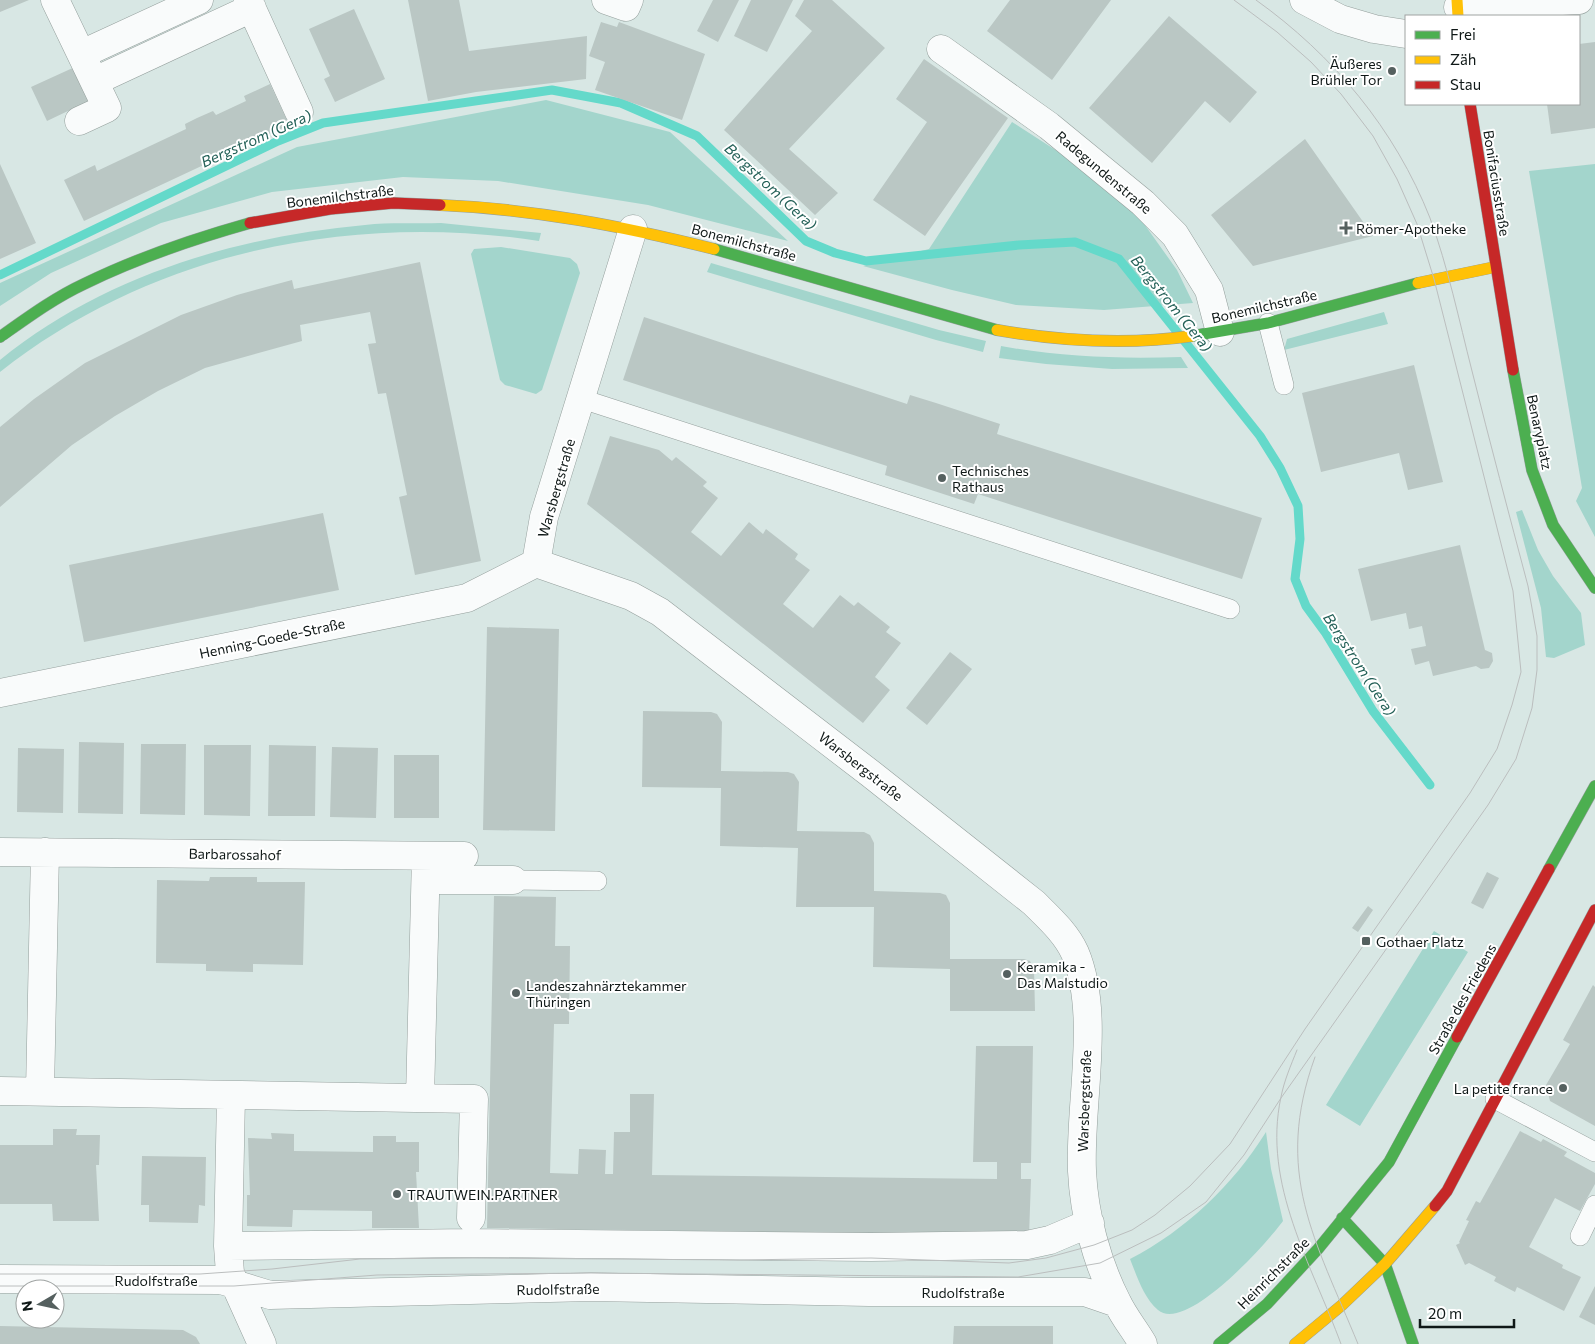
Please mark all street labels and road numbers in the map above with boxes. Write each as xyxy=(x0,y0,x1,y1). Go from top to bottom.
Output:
street label: Radegundenstraße xyxy=(1053,127,1155,217)
street label: Bonifaciusstraße xyxy=(1480,129,1514,237)
street label: Bonemilchstraße xyxy=(285,181,395,211)
street label: Bonemilchstraße xyxy=(690,220,798,264)
street label: Bonemilchstraße xyxy=(1210,286,1318,326)
street label: Benaryplatz xyxy=(1524,393,1556,471)
street label: Warsbergstraße xyxy=(534,437,578,539)
street label: Henning-Goede-Straße xyxy=(198,614,346,662)
street label: Warsbergstraße xyxy=(816,728,906,804)
street label: Barbarossahof xyxy=(188,845,282,863)
street label: Straße des Friedens xyxy=(1425,941,1499,1057)
street label: Warsbergstraße xyxy=(1074,1050,1094,1152)
street label: Heinrichstraße xyxy=(1234,1234,1312,1312)
street label: Rudolfstraße xyxy=(114,1272,198,1289)
street label: Rudolfstraße xyxy=(516,1280,600,1298)
street label: Rudolfstraße xyxy=(921,1284,1005,1301)

